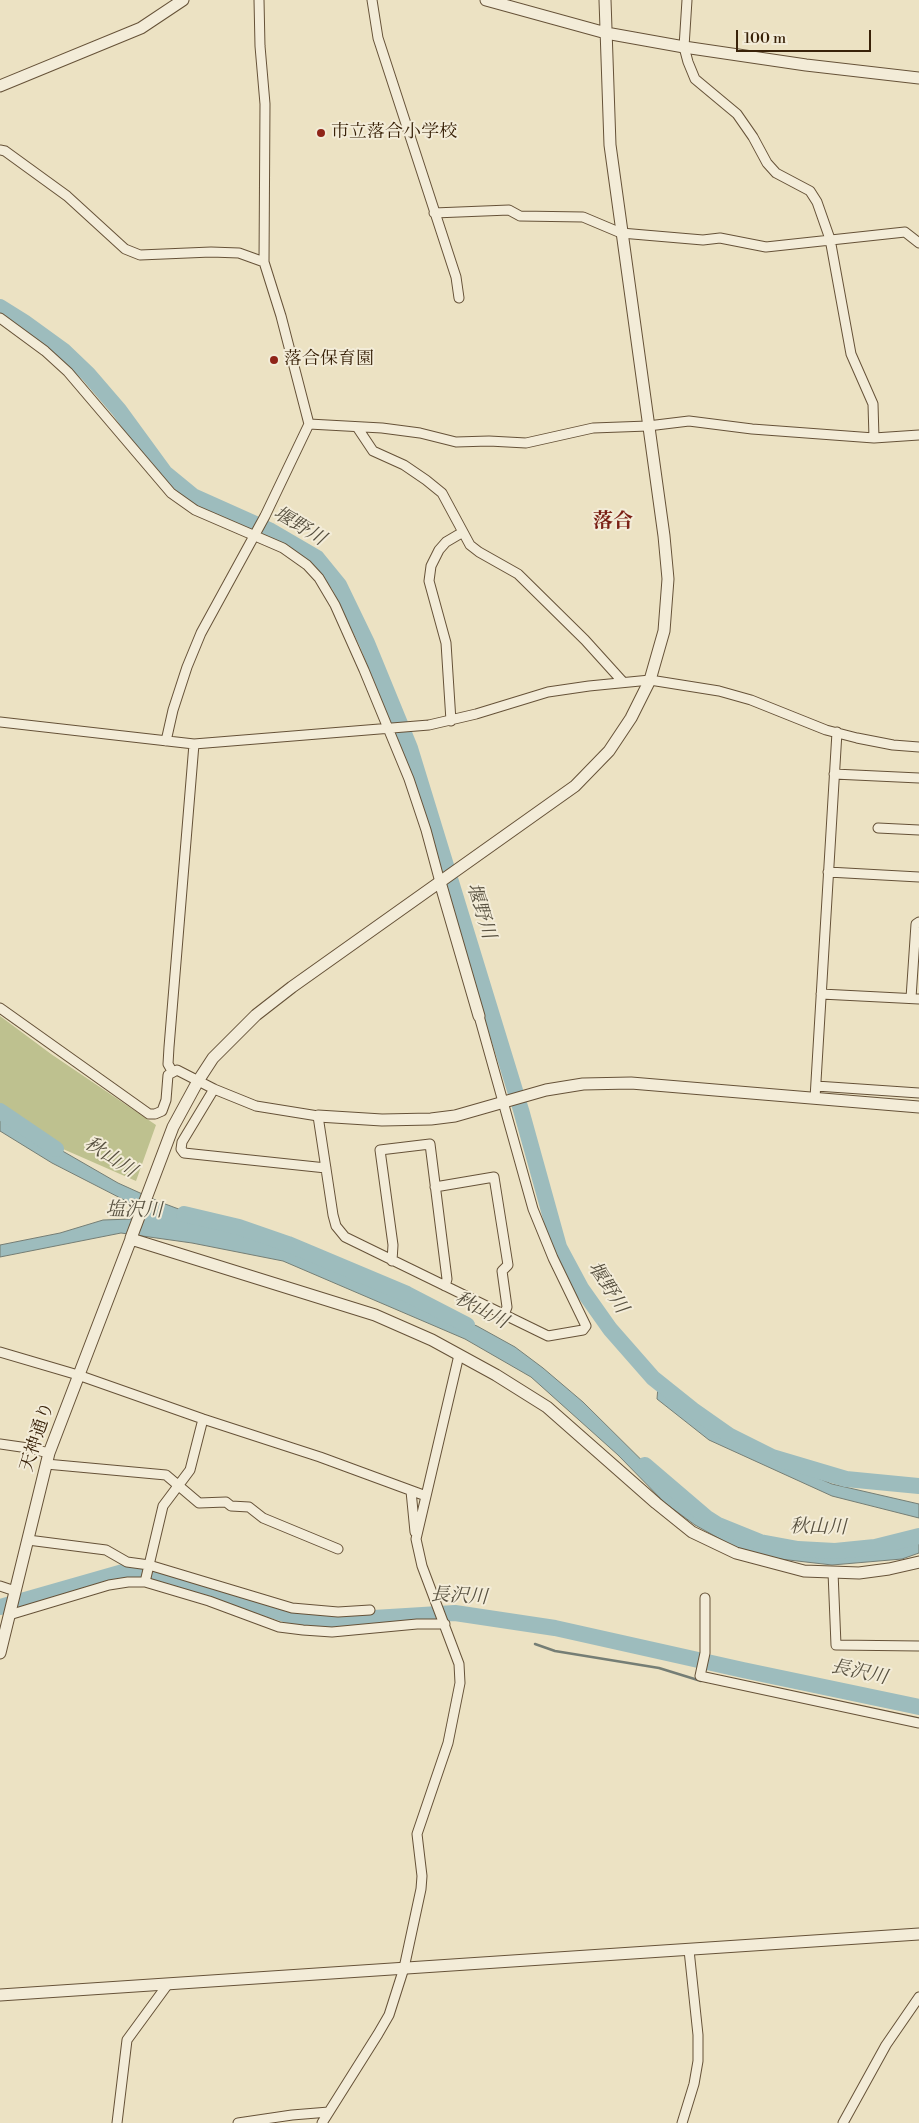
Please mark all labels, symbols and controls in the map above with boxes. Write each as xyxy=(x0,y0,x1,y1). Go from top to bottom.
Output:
scale bar xyxy=(739,20,874,52)
text: 100 m xyxy=(744,29,786,48)
place label: 市立落合小学校 xyxy=(331,122,457,144)
marker: 市立落合小学校 xyxy=(315,127,327,139)
place label: 落合保育園 xyxy=(284,349,374,371)
marker: 落合保育園 xyxy=(268,354,280,366)
water label: 堰野川 xyxy=(269,503,329,551)
district label: 落合 xyxy=(593,510,633,534)
water label: 堰野川 xyxy=(461,880,499,942)
water label: 秋山川 xyxy=(80,1133,140,1183)
water label: 塩沢川 xyxy=(105,1199,163,1223)
water label: 堰野川 xyxy=(582,1258,632,1318)
water label: 秋山川 xyxy=(450,1288,512,1334)
street label: 天神通り xyxy=(17,1399,59,1475)
water label: 秋山川 xyxy=(789,1516,847,1540)
water label: 長沢川 xyxy=(430,1584,488,1610)
water label: 長沢川 xyxy=(829,1656,889,1690)

